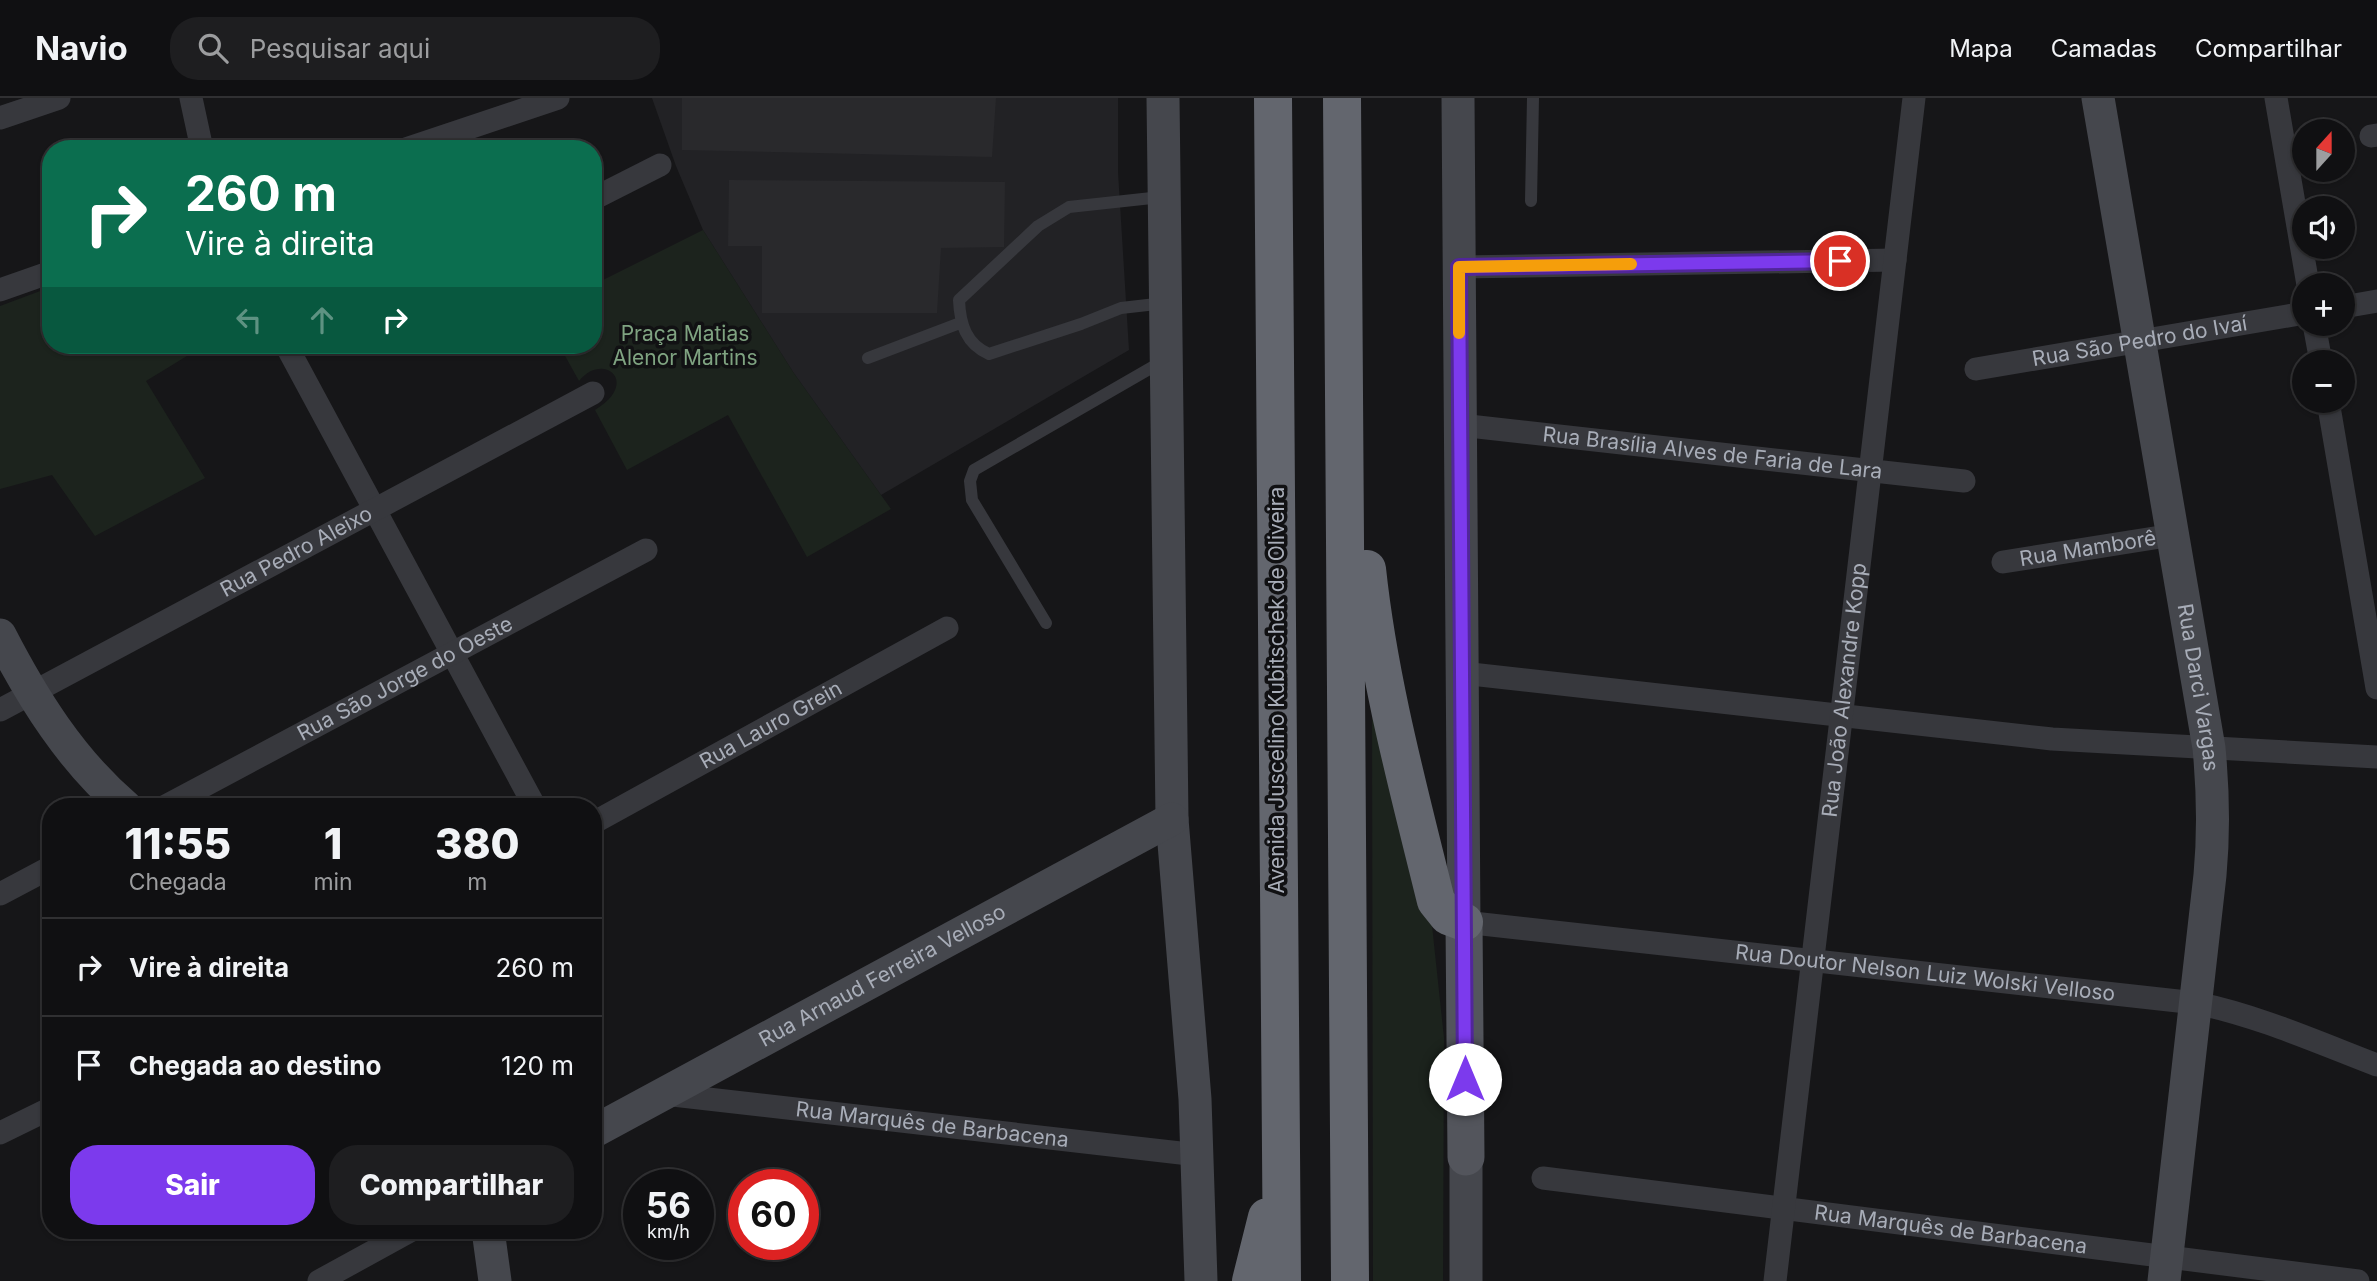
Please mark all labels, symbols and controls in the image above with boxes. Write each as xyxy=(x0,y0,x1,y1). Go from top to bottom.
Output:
search box xyxy=(170,17,660,80)
text: Navio xyxy=(35,28,128,68)
icon: search xyxy=(194,29,232,67)
text: Pesquisar aqui xyxy=(250,33,430,64)
text: Mapa xyxy=(1949,34,2013,63)
text: Camadas xyxy=(2051,34,2157,63)
text: Compartilhar xyxy=(2195,34,2342,63)
north arrow xyxy=(2292,119,2356,182)
map controls xyxy=(2292,119,2355,413)
text: 260 m xyxy=(185,164,337,223)
icon: right xyxy=(70,168,161,259)
button: sound xyxy=(2292,196,2355,259)
text: Vire à direita xyxy=(185,224,375,263)
pin xyxy=(1810,231,1870,291)
icon: arrive xyxy=(1821,242,1859,280)
button: + xyxy=(2292,273,2355,336)
icon: left xyxy=(230,301,268,339)
icon: ahead xyxy=(303,301,341,339)
icon: right xyxy=(376,301,414,339)
street label: Rua São Pedro do Ivaí xyxy=(2030,310,2250,371)
park label: Praça Matias Alenor Martins xyxy=(612,321,758,370)
button: − xyxy=(2292,350,2355,413)
street label: Rua Brasília Alves de Faria de Lara xyxy=(1541,421,1884,484)
street label: Avenida Juscelino Kubitschek de Oliveira xyxy=(1264,487,1289,893)
street label: Rua Pedro Aleixo xyxy=(216,500,376,602)
street label: Rua Mamborê xyxy=(2018,525,2158,571)
street label: Rua João Alexandre Kopp xyxy=(1817,561,1871,819)
street label: Rua Darci Vargas xyxy=(2173,602,2224,772)
street label: Rua São Jorge do Oeste xyxy=(293,611,517,746)
street label: Rua Lauro Grein xyxy=(695,675,846,774)
text: 11:55 xyxy=(124,818,231,869)
text: 1 xyxy=(324,818,342,869)
text: 380 xyxy=(435,818,520,869)
text: Chegada xyxy=(129,868,227,896)
text: min xyxy=(313,868,353,896)
text: m xyxy=(467,868,487,896)
street label: Rua Arnaud Ferreira Velloso xyxy=(755,898,1010,1052)
street label: Rua Doutor Nelson Luiz Wolski Velloso xyxy=(1734,939,2117,1006)
icon: right xyxy=(70,948,108,986)
text: Vire à direita xyxy=(129,952,289,983)
text: 260 m xyxy=(496,952,574,983)
position arrow xyxy=(1428,1042,1502,1116)
icon: arrive xyxy=(70,1046,108,1084)
text: Chegada ao destino xyxy=(129,1050,381,1081)
text: 120 m xyxy=(501,1050,574,1081)
street label: Rua Marquês de Barbacena xyxy=(794,1096,1070,1152)
button: Sair xyxy=(70,1145,315,1225)
button: Compartilhar xyxy=(329,1145,574,1225)
speed limit sign: 60 xyxy=(728,1169,819,1260)
text: 56 xyxy=(646,1184,691,1226)
street label: Rua Marquês de Barbacena xyxy=(1813,1199,2089,1259)
text: km/h xyxy=(647,1221,690,1242)

